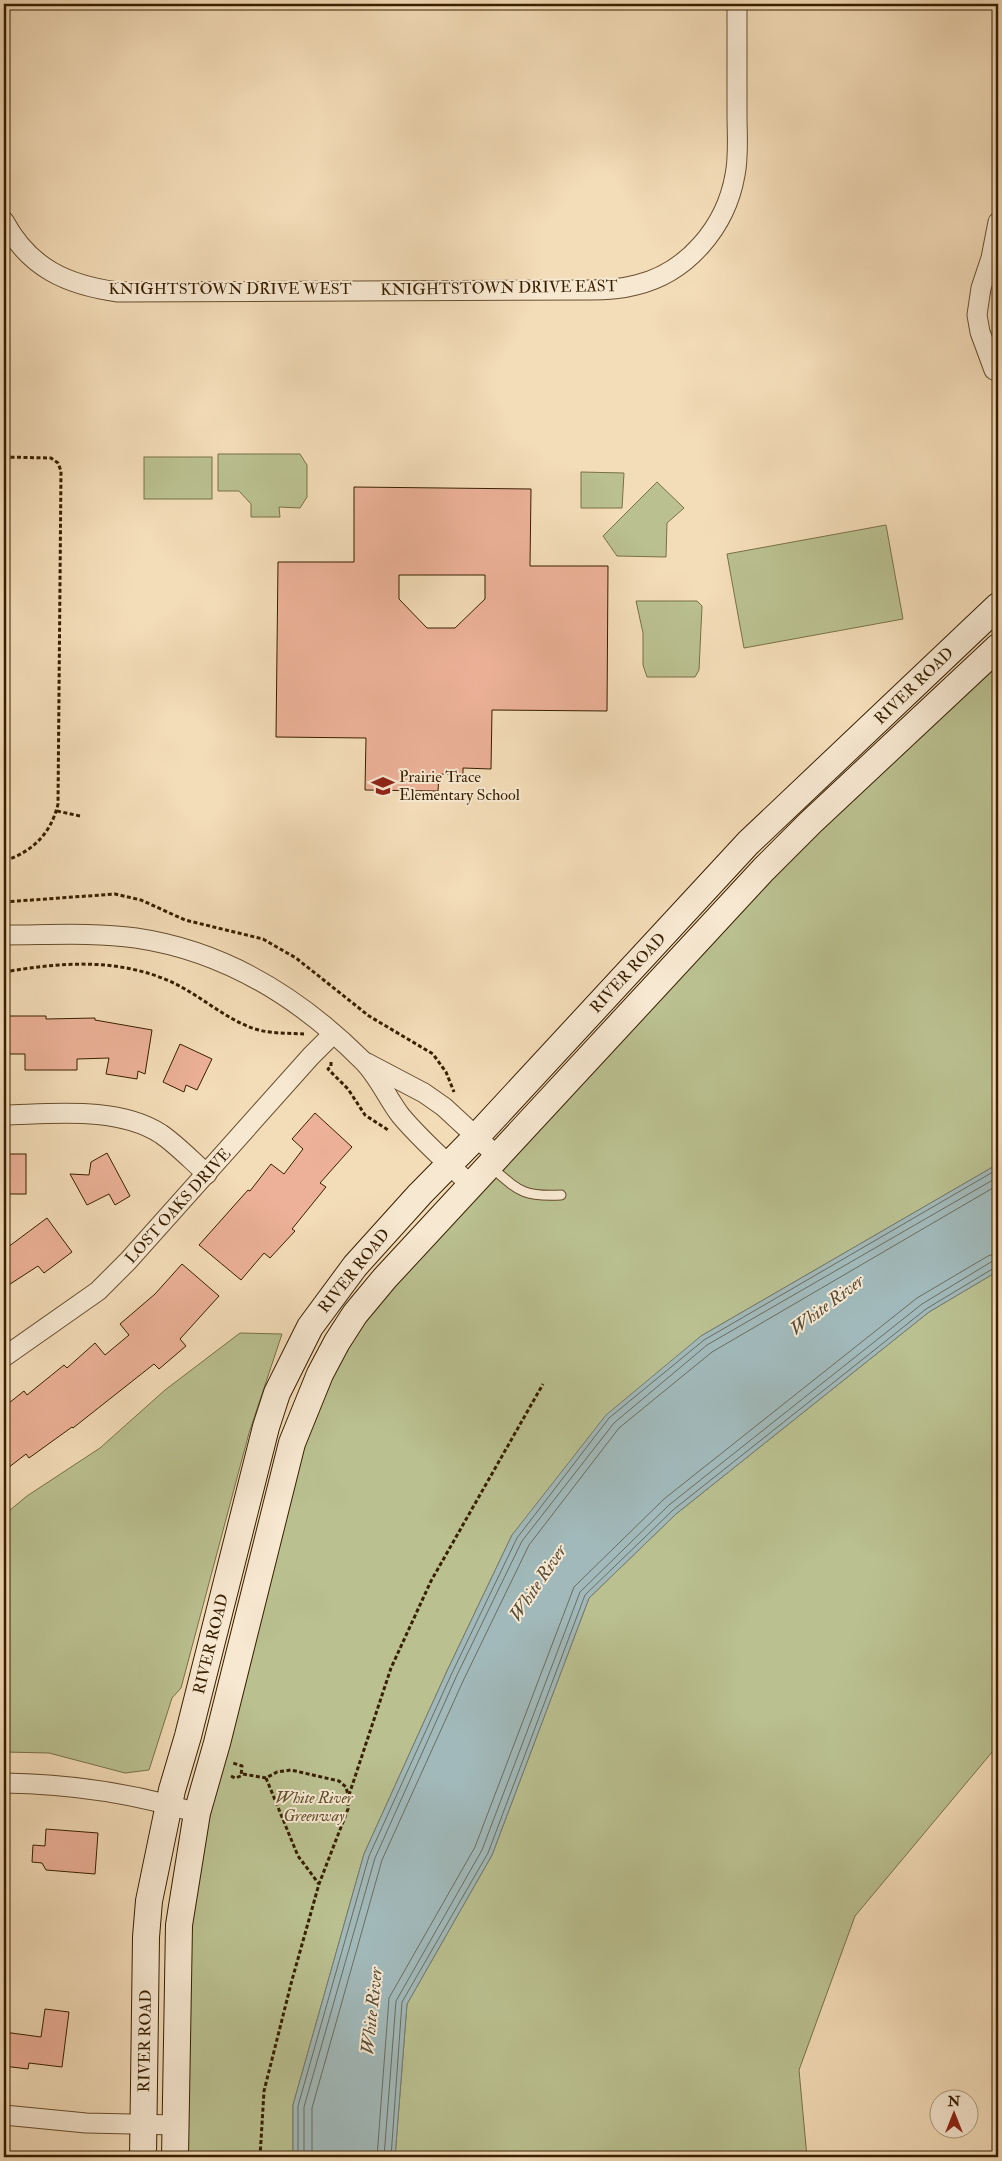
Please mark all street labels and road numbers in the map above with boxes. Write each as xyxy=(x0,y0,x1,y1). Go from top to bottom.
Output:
street label: KNIGHTSTOWN DRIVE EAST xyxy=(380,276,618,300)
street label: KNIGHTSTOWN DRIVE WEST xyxy=(108,279,352,299)
street label: RIVER ROAD xyxy=(870,643,958,729)
street label: RIVER ROAD xyxy=(586,929,670,1017)
street label: LOST OAKS DRIVE xyxy=(121,1144,235,1268)
street label: RIVER ROAD xyxy=(314,1225,394,1317)
street label: RIVER ROAD xyxy=(189,1592,233,1696)
street label: RIVER ROAD xyxy=(134,1989,156,2093)

